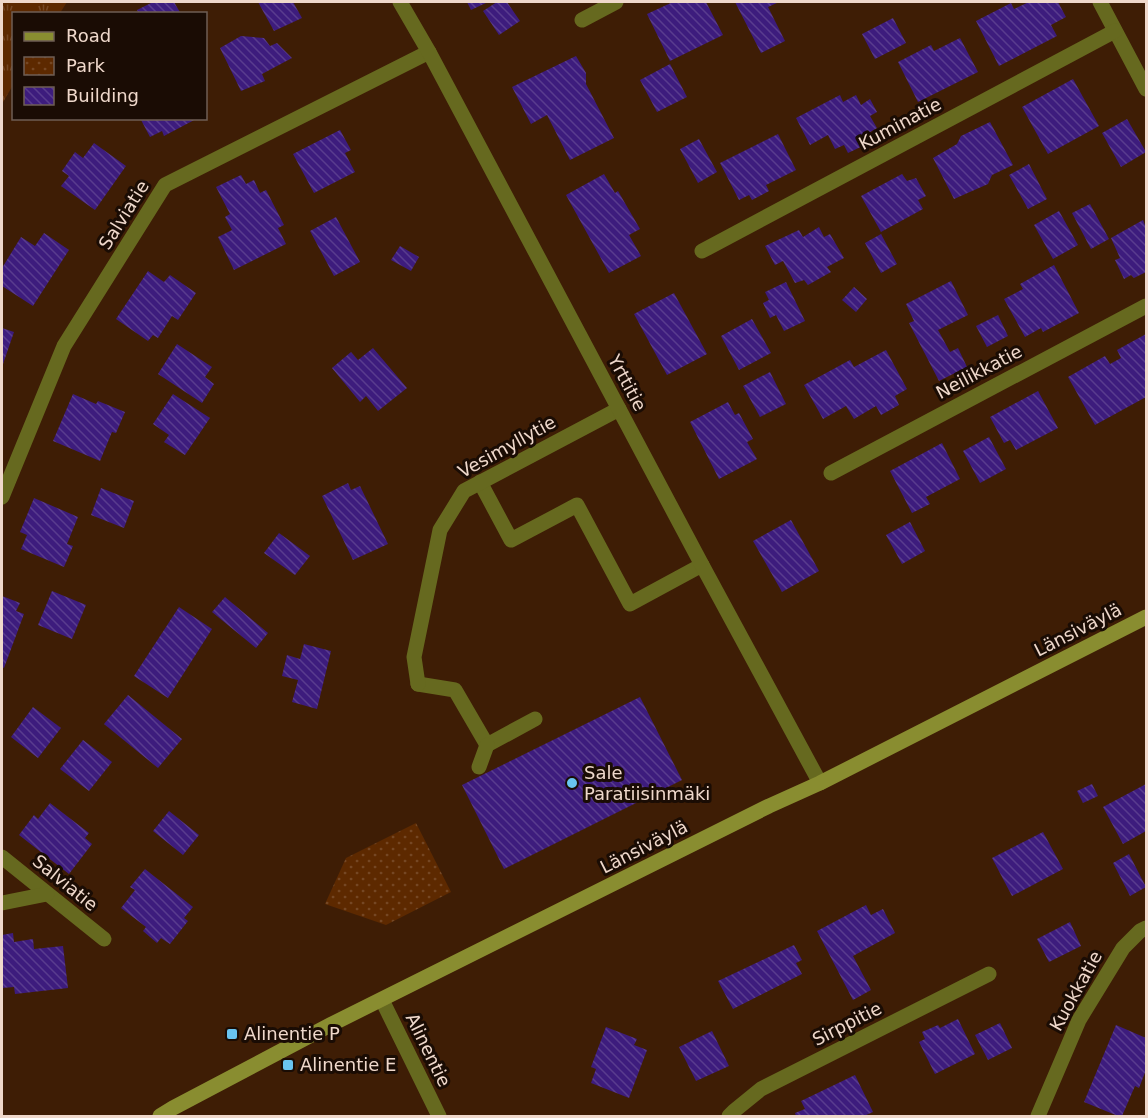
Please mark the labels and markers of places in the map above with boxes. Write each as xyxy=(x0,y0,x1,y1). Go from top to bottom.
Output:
place label: Sale Paratiisinmäki xyxy=(584,762,710,804)
marker: Sale Paratiisinmäki xyxy=(565,776,579,790)
place label: Alinentie P xyxy=(244,1023,340,1044)
marker: Alinentie P xyxy=(225,1027,239,1041)
place label: Alinentie E xyxy=(300,1054,396,1075)
marker: Alinentie E xyxy=(281,1058,295,1072)

